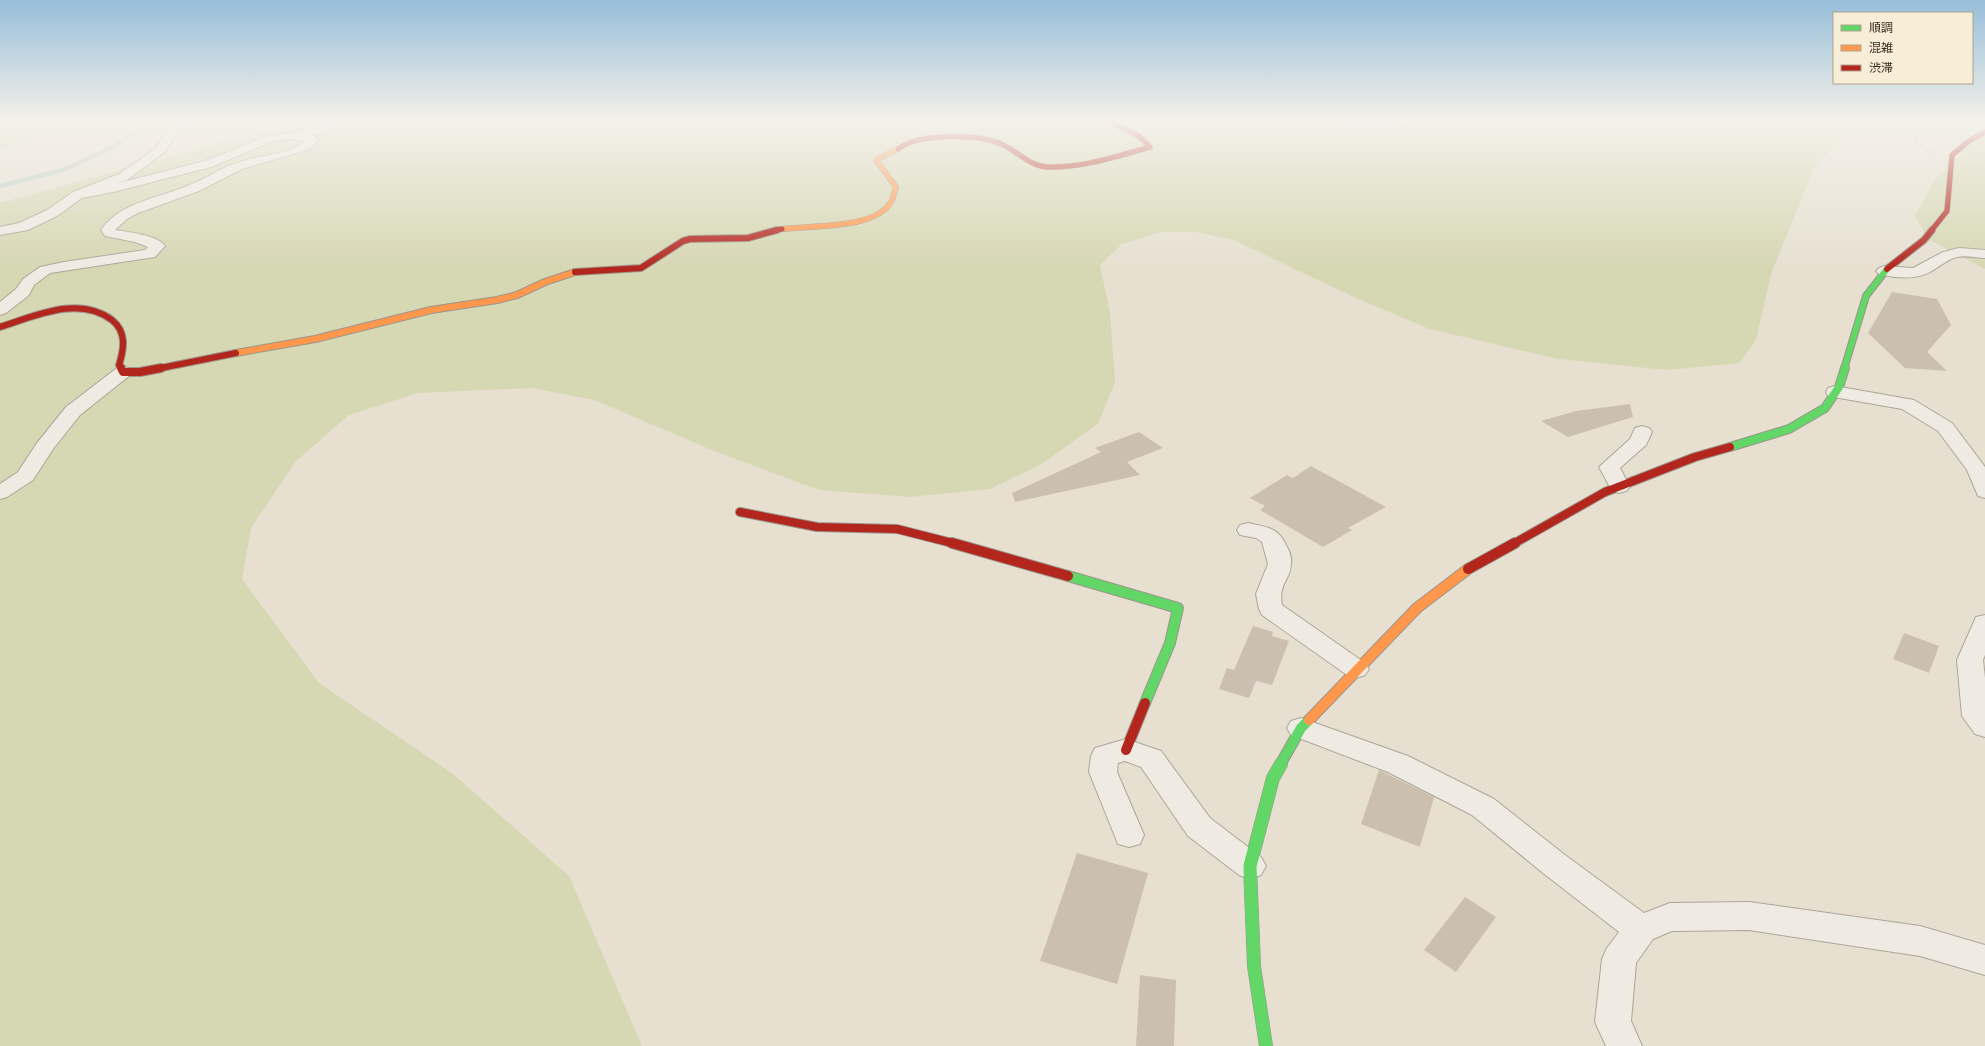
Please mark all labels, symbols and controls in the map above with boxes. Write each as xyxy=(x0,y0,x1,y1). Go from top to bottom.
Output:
legend xyxy=(1833,12,1973,84)
text: 順調 xyxy=(1869,20,1893,35)
text: 混雑 xyxy=(1869,40,1893,55)
text: 渋滞 xyxy=(1869,60,1893,75)

